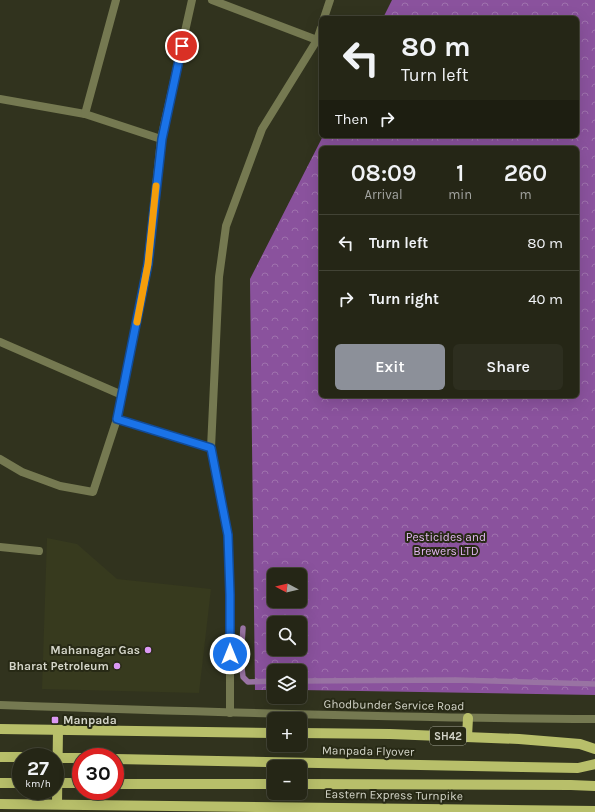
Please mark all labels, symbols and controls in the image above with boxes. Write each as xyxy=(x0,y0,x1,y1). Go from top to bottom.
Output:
pin xyxy=(165,29,199,63)
text: 80 m xyxy=(401,30,470,63)
icon: left xyxy=(335,32,387,84)
icon: arrive xyxy=(171,35,193,57)
text: Turn left xyxy=(401,64,469,86)
icon: right xyxy=(376,108,398,130)
text: Then xyxy=(335,110,368,128)
text: 08:09 xyxy=(351,159,416,187)
text: 1 xyxy=(456,159,464,187)
text: 260 xyxy=(504,159,547,187)
text: Arrival xyxy=(365,187,403,202)
text: min xyxy=(448,187,472,202)
text: m xyxy=(519,187,532,202)
icon: left xyxy=(335,232,357,254)
text: Turn left xyxy=(369,234,428,252)
text: 80 m xyxy=(527,234,563,252)
icon: right xyxy=(335,288,357,310)
text: Turn right xyxy=(369,290,439,308)
text: 40 m xyxy=(528,290,563,308)
button: Exit xyxy=(335,344,445,390)
button: Share xyxy=(453,344,563,390)
park label: Pesticides and Brewers LTD xyxy=(406,530,486,558)
north arrow xyxy=(267,568,307,608)
map controls xyxy=(267,568,307,800)
button: search xyxy=(267,616,307,656)
position arrow xyxy=(209,633,251,675)
place label: Mahanagar Gas xyxy=(50,643,140,657)
marker: Mahanagar Gas xyxy=(143,645,153,655)
place label: Bharat Petroleum xyxy=(9,659,109,673)
marker: Bharat Petroleum xyxy=(112,661,122,671)
button: layers xyxy=(267,664,307,704)
street label: Ghodbunder Service Road xyxy=(323,697,465,713)
button: + xyxy=(267,712,307,752)
place label: Manpada xyxy=(63,713,117,727)
marker: Manpada xyxy=(50,715,60,725)
road number: SH42 xyxy=(430,727,466,745)
street label: Manpada Flyover xyxy=(322,743,415,759)
speed limit sign: 30 xyxy=(72,748,124,800)
text: 27 xyxy=(27,757,49,780)
button: − xyxy=(267,760,307,800)
text: km/h xyxy=(25,778,51,790)
street label: Eastern Express Turnpike xyxy=(325,787,463,803)

